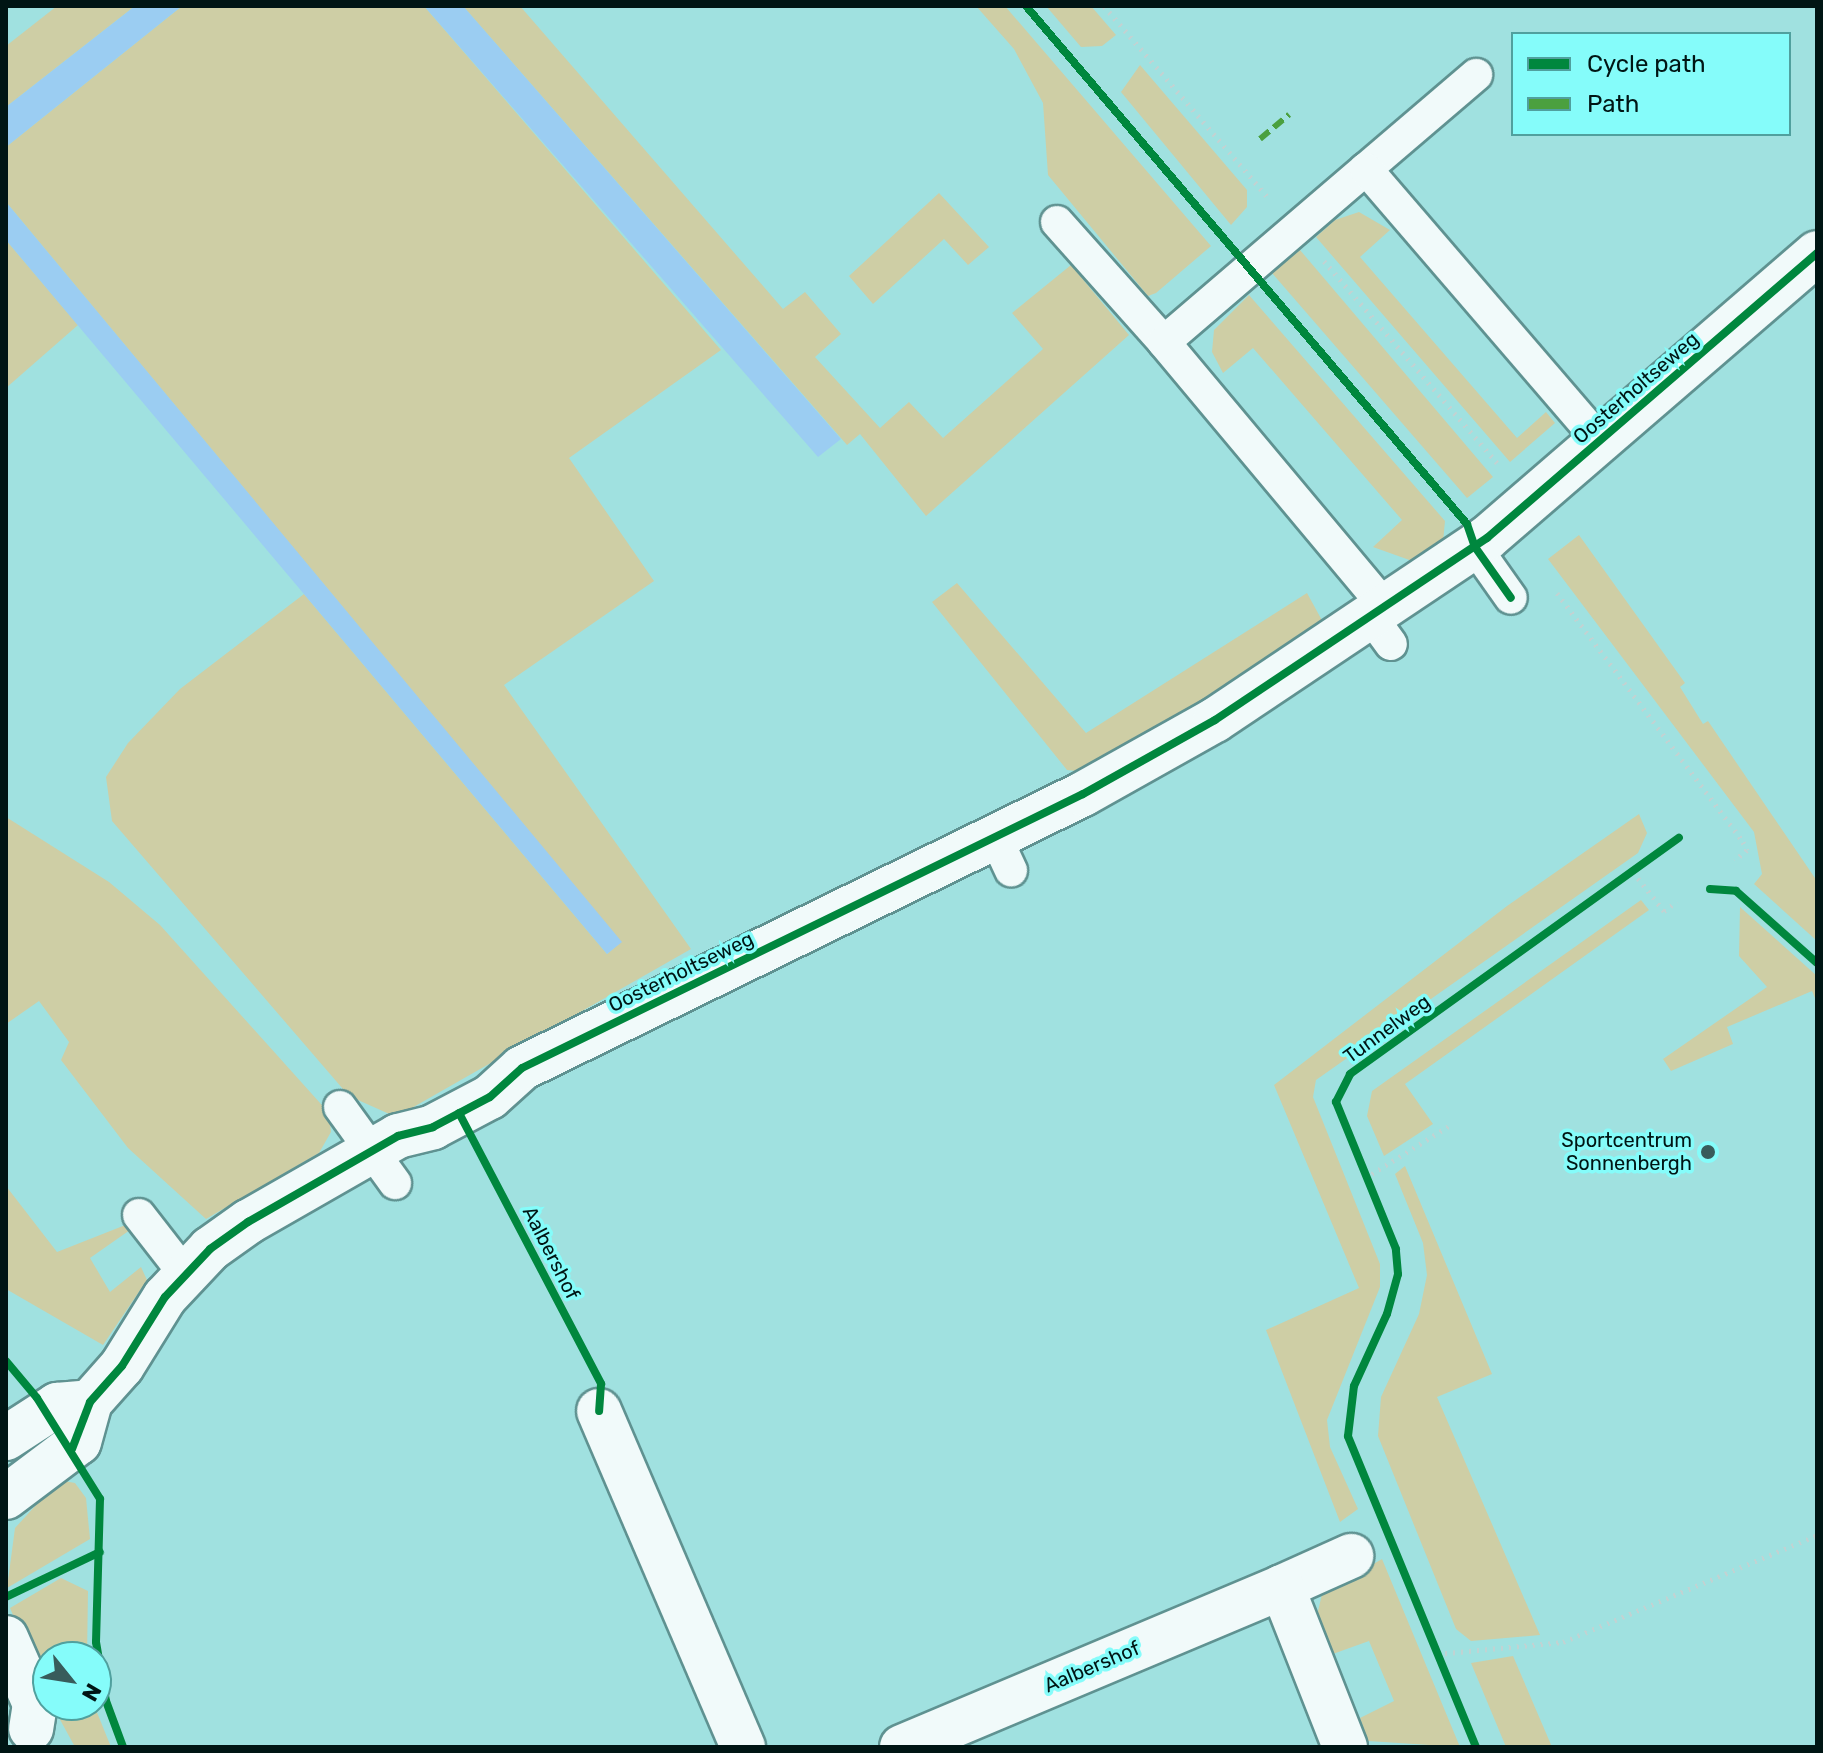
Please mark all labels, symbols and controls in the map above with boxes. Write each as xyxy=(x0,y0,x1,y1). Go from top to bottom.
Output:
legend xyxy=(1511,32,1791,136)
text: Cycle path xyxy=(1587,50,1706,78)
text: Path xyxy=(1587,90,1639,118)
street label: Oosterholtseweg xyxy=(1568,327,1704,449)
street label: Oosterholtseweg xyxy=(605,927,757,1017)
street label: Tunnelweg xyxy=(1339,990,1435,1068)
place label: Sportcentrum Sonnenbergh xyxy=(1561,1128,1692,1175)
marker: Sportcentrum Sonnenbergh xyxy=(1699,1143,1717,1161)
street label: Aalbershof xyxy=(517,1202,585,1304)
street label: Aalbershof xyxy=(1041,1636,1143,1698)
north arrow xyxy=(32,1641,112,1721)
text: N xyxy=(76,1679,107,1706)

